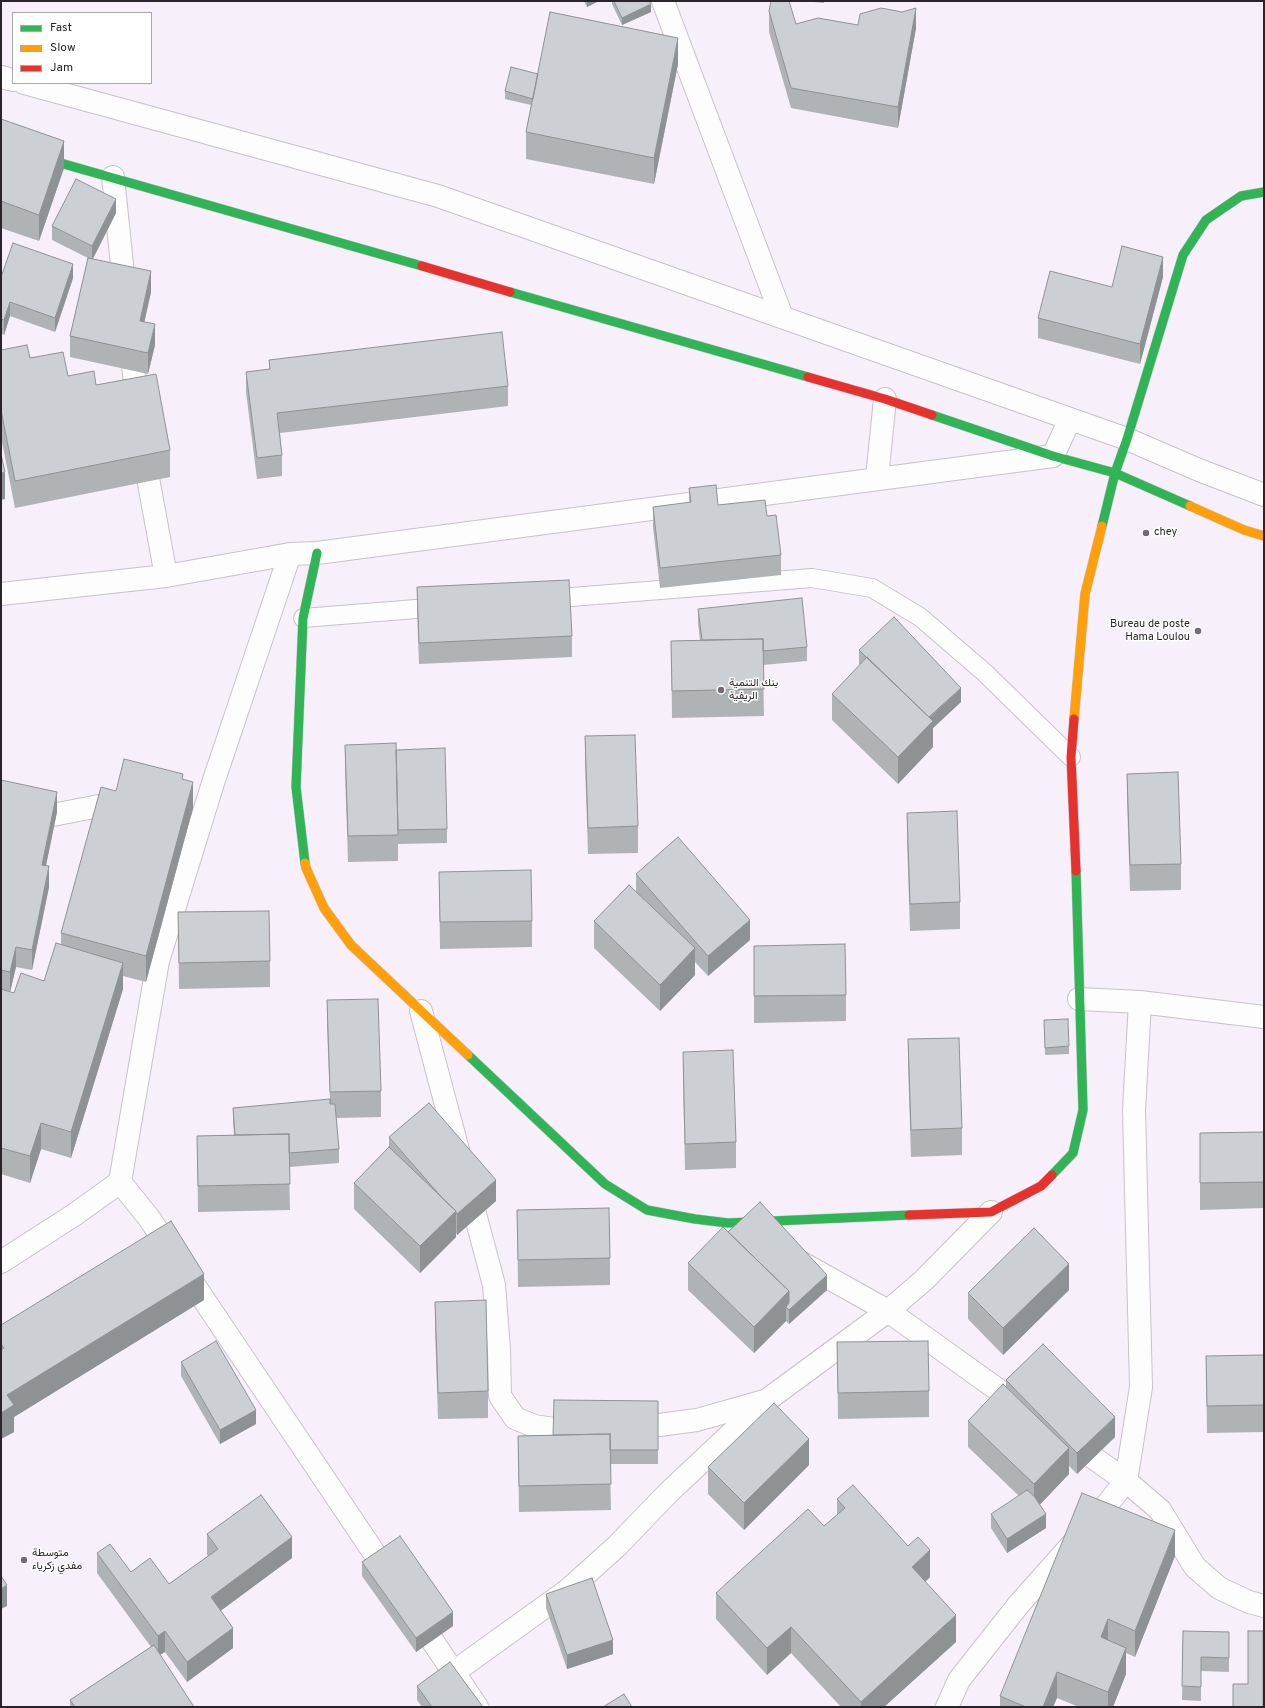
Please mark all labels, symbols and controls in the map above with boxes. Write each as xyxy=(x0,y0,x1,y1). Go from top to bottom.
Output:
legend xyxy=(12,12,152,84)
text: Fast xyxy=(50,20,72,36)
text: Slow xyxy=(50,40,76,56)
text: Jam xyxy=(50,60,73,76)
place label: chey xyxy=(1154,526,1177,540)
marker: chey xyxy=(1141,528,1151,538)
place label: Bureau de poste Hama Loulou xyxy=(1110,618,1190,644)
marker: Bureau de poste Hama Loulou xyxy=(1193,626,1203,636)
place label: بنك التنمية الريفية xyxy=(729,677,778,703)
marker: بنك التنمية الريفية xyxy=(716,685,726,695)
place label: متوسطة مفدي زكرياء xyxy=(32,1547,82,1573)
marker: متوسطة مفدي زكرياء xyxy=(19,1555,29,1565)

